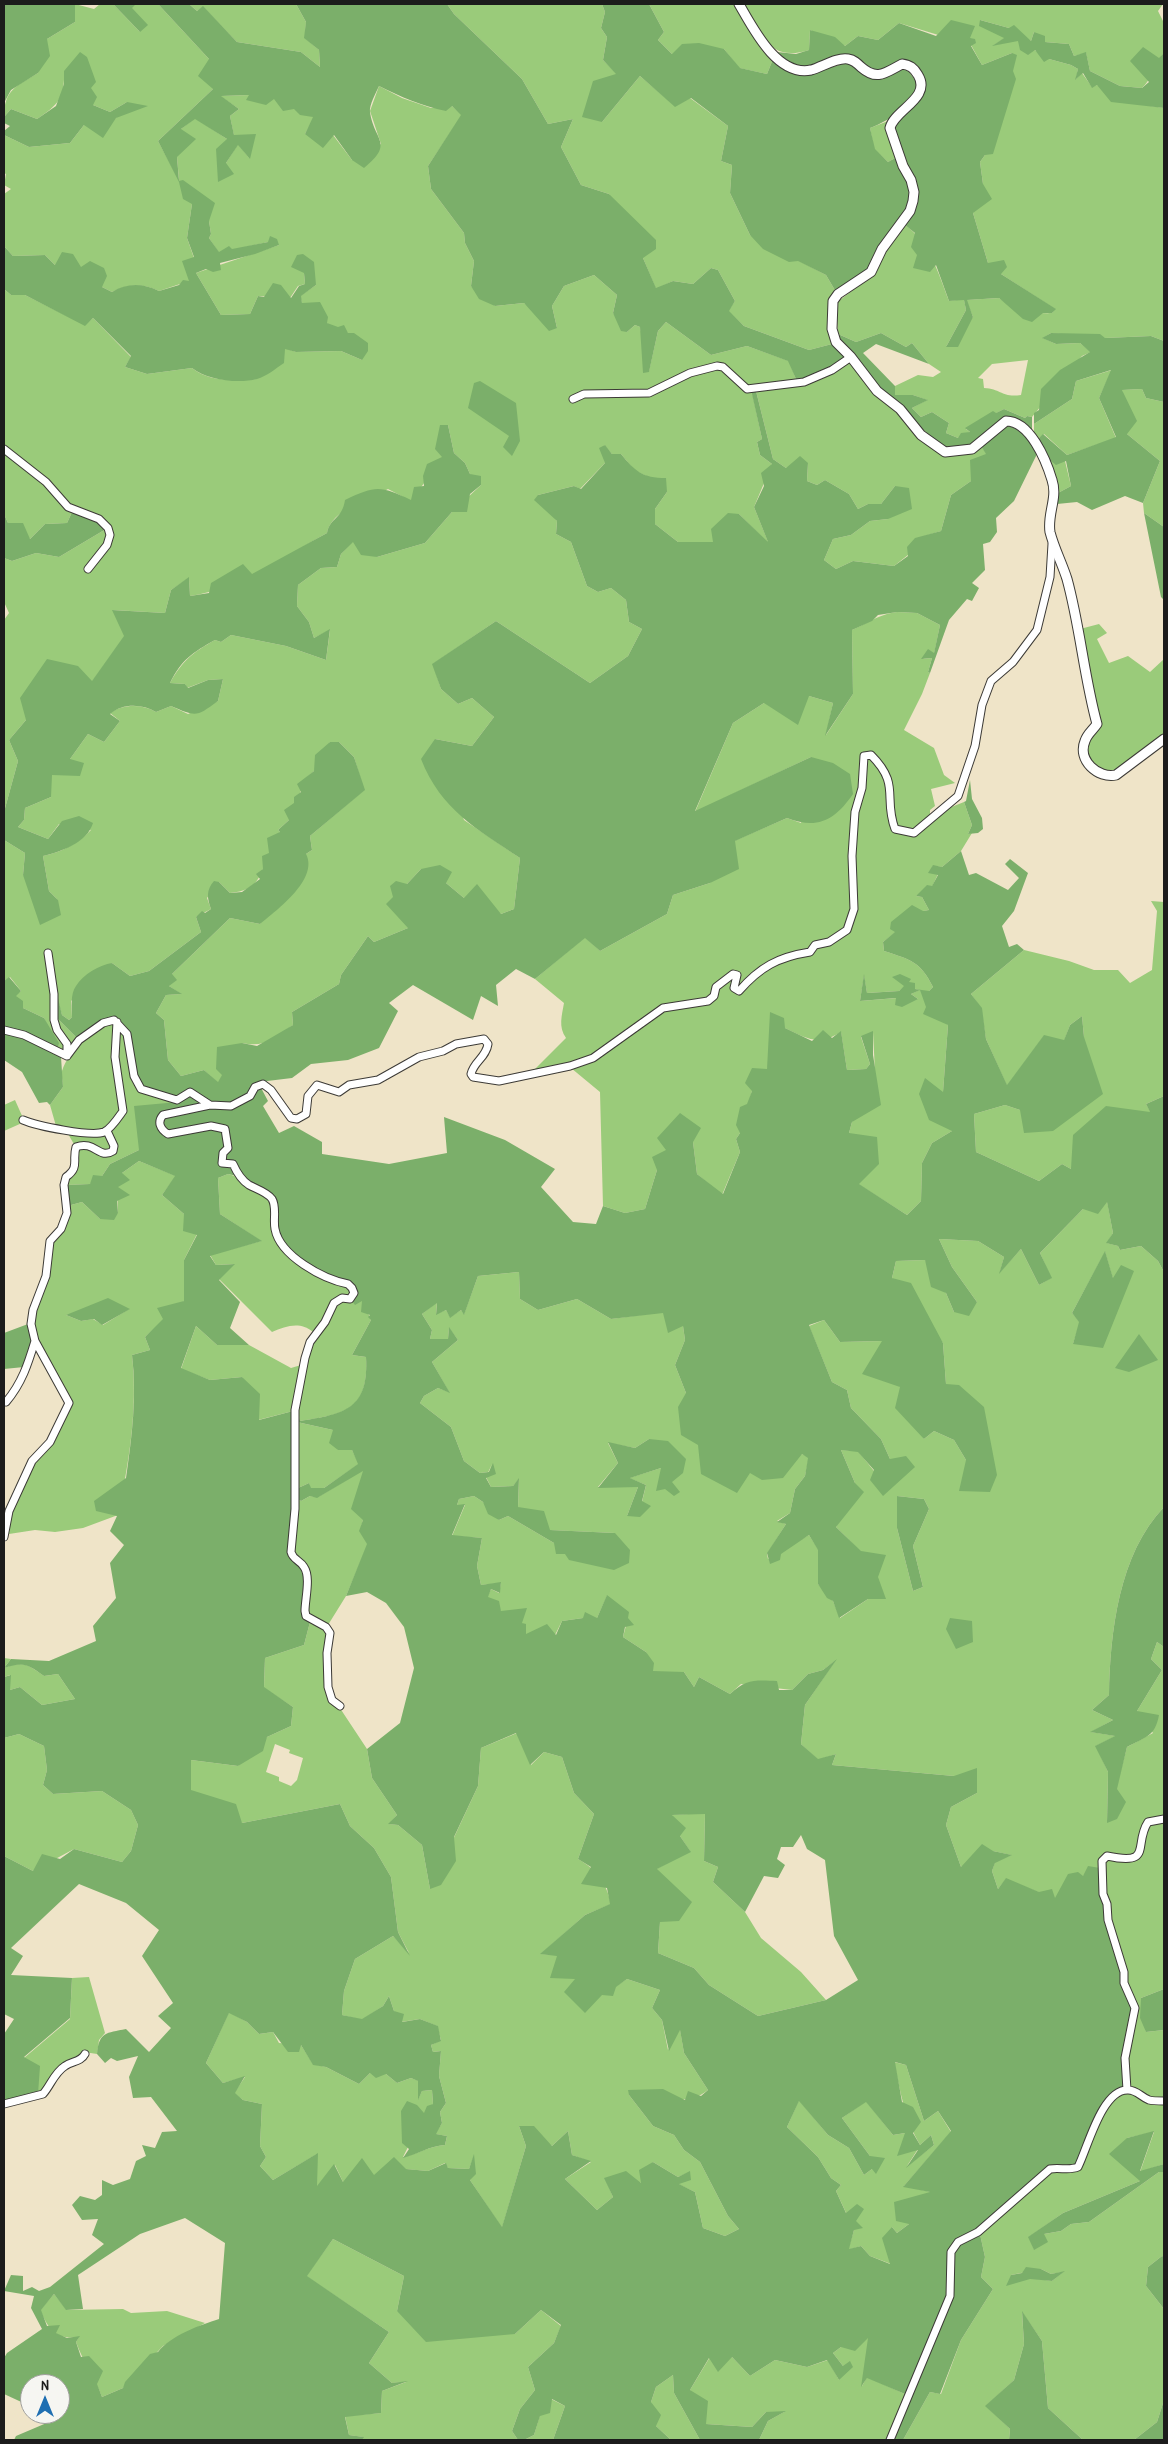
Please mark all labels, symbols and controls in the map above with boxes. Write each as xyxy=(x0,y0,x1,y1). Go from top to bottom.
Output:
north arrow xyxy=(20,2374,70,2424)
text: N xyxy=(41,2375,49,2394)

